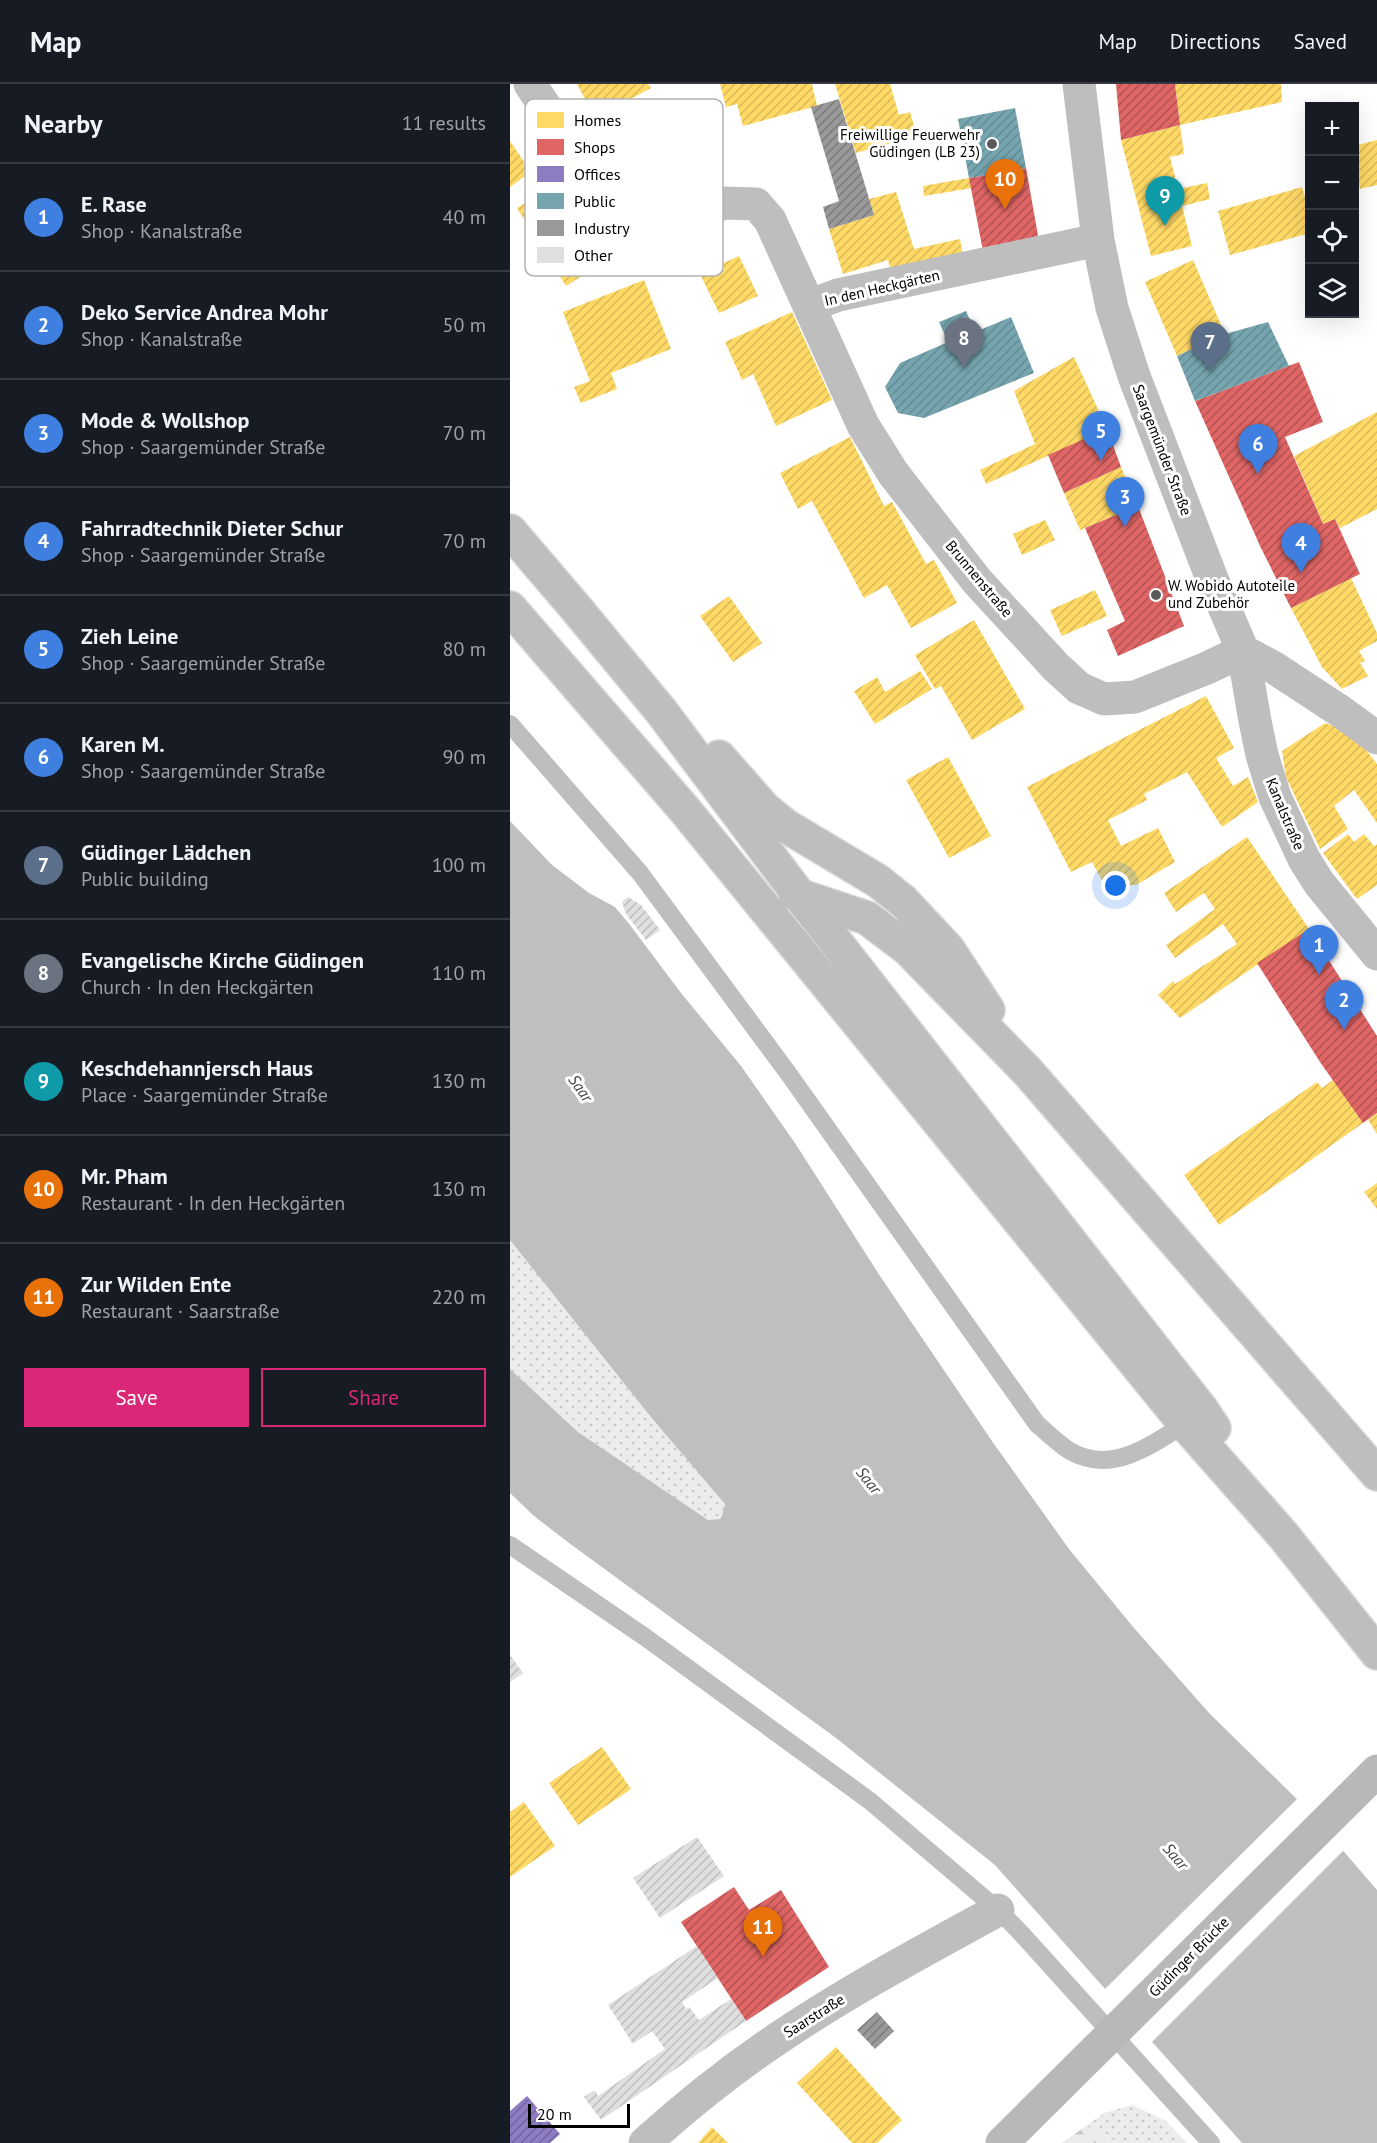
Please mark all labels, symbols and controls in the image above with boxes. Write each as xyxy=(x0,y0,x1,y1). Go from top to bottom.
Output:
text: Map xyxy=(30,23,81,60)
text: Map xyxy=(1098,28,1137,55)
text: Directions xyxy=(1170,28,1261,55)
text: Saved xyxy=(1294,28,1347,55)
legend xyxy=(525,99,723,276)
map controls xyxy=(1305,102,1359,318)
button: + xyxy=(1305,102,1359,156)
text: Nearby xyxy=(24,107,102,140)
text: 11 results xyxy=(402,110,486,136)
text: Homes xyxy=(574,110,621,130)
place label: Freiwillige Feuerwehr Güdingen (LB 23) xyxy=(840,125,980,161)
text: Shops xyxy=(574,137,615,157)
marker: Freiwillige Feuerwehr Güdingen (LB 23) xyxy=(985,137,999,151)
button: − xyxy=(1305,156,1359,210)
pin: 10 xyxy=(986,160,1024,209)
text: Offices xyxy=(574,164,621,184)
pin: 9 xyxy=(1146,176,1184,226)
text: E. Rase xyxy=(81,190,147,218)
text: Public xyxy=(574,191,616,211)
text: 1 xyxy=(38,204,49,230)
text: 40 m xyxy=(443,204,486,230)
button: locate xyxy=(1305,210,1359,264)
text: Shop · Kanalstraße xyxy=(81,218,242,244)
text: Industry xyxy=(574,218,630,238)
text: Other xyxy=(574,245,613,265)
button: layers xyxy=(1305,264,1359,318)
street label: In den Heckgärten xyxy=(822,265,941,310)
text: Deko Service Andrea Mohr xyxy=(81,298,328,326)
text: 2 xyxy=(38,312,49,338)
text: 50 m xyxy=(443,312,486,338)
pin: 8 xyxy=(944,318,984,368)
pin: 7 xyxy=(1190,322,1230,372)
text: Shop · Kanalstraße xyxy=(81,326,242,352)
street label: Saargemünder Straße xyxy=(1129,382,1196,518)
text: Mode & Wollshop xyxy=(81,406,249,434)
pin: 5 xyxy=(1082,412,1120,461)
text: 3 xyxy=(38,420,49,446)
text: 70 m xyxy=(443,420,486,446)
pin: 6 xyxy=(1238,424,1278,474)
text: Shop · Saargemünder Straße xyxy=(81,434,325,460)
pin: 3 xyxy=(1106,478,1144,527)
text: Fahrradtechnik Dieter Schur xyxy=(81,514,343,542)
pin: 4 xyxy=(1282,524,1320,573)
text: 4 xyxy=(38,528,49,554)
text: 70 m xyxy=(443,528,486,554)
street label: Brunnenstraße xyxy=(942,536,1017,621)
text: Shop · Saargemünder Straße xyxy=(81,542,325,568)
place label: W. Wobido Autoteile und Zubehör xyxy=(1168,576,1295,612)
marker: W. Wobido Autoteile und Zubehör xyxy=(1149,588,1163,602)
text: Zieh Leine xyxy=(81,622,178,650)
text: 5 xyxy=(38,636,49,662)
text: 80 m xyxy=(443,636,486,662)
text: Shop · Saargemünder Straße xyxy=(81,650,325,676)
text: Karen M. xyxy=(81,730,165,758)
text: 6 xyxy=(38,744,49,770)
text: 90 m xyxy=(443,744,486,770)
text: Shop · Saargemünder Straße xyxy=(81,758,325,784)
street label: Kanalstraße xyxy=(1262,775,1309,853)
text: Güdinger Lädchen xyxy=(81,838,251,866)
text: 7 xyxy=(38,852,49,878)
text: 100 m xyxy=(432,852,486,878)
text: Public building xyxy=(81,866,209,892)
your location xyxy=(1101,871,1130,900)
pin: 1 xyxy=(1300,926,1338,975)
text: Evangelische Kirche Güdingen xyxy=(81,946,364,974)
text: 8 xyxy=(38,960,49,986)
text: 110 m xyxy=(432,960,486,986)
text: Church · In den Heckgärten xyxy=(81,974,314,1000)
pin: 2 xyxy=(1324,980,1364,1030)
text: Keschdehannjersch Haus xyxy=(81,1054,313,1082)
text: 9 xyxy=(38,1068,49,1094)
text: 130 m xyxy=(432,1068,486,1094)
water label: Saar xyxy=(565,1070,598,1107)
text: Place · Saargemünder Straße xyxy=(81,1082,328,1108)
text: Mr. Pham xyxy=(81,1162,168,1190)
text: 10 xyxy=(32,1176,55,1202)
text: 130 m xyxy=(432,1176,486,1202)
text: Restaurant · In den Heckgärten xyxy=(81,1190,345,1216)
text: Zur Wilden Ente xyxy=(81,1270,231,1298)
text: 11 xyxy=(32,1284,55,1310)
text: 220 m xyxy=(432,1284,486,1310)
text: Restaurant · Saarstraße xyxy=(81,1298,280,1324)
button: Save xyxy=(24,1368,249,1427)
button: Share xyxy=(261,1368,486,1427)
water label: Saar xyxy=(852,1462,887,1499)
water label: Saar xyxy=(1159,1839,1194,1875)
pin: 11 xyxy=(744,1908,782,1957)
street label: Güdinger Brücke xyxy=(1145,1913,1233,2001)
street label: Saarstraße xyxy=(780,1989,848,2042)
scale bar xyxy=(528,2101,630,2128)
text: 20 m xyxy=(537,2104,572,2124)

